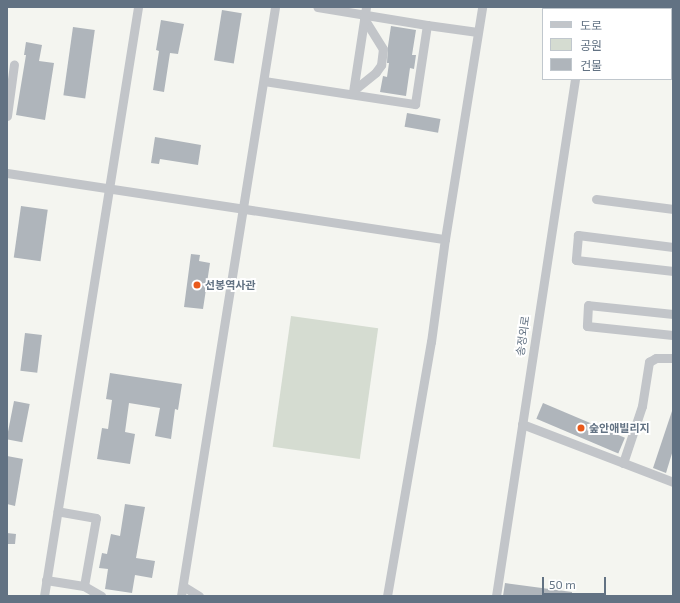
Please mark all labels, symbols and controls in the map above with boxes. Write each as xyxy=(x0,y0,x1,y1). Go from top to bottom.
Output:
legend xyxy=(542,8,672,80)
text: 도로 xyxy=(580,18,602,32)
text: 공원 xyxy=(580,38,602,52)
text: 건물 xyxy=(580,58,602,72)
place label: 선봉역사관 xyxy=(205,278,256,292)
marker: 선봉역사관 xyxy=(192,280,202,290)
street label: 송정외로 xyxy=(514,315,532,357)
place label: 숲안애빌리지 xyxy=(589,421,650,435)
marker: 숲안애빌리지 xyxy=(576,423,586,433)
scale bar xyxy=(544,569,608,595)
text: 50 m xyxy=(549,577,576,591)

